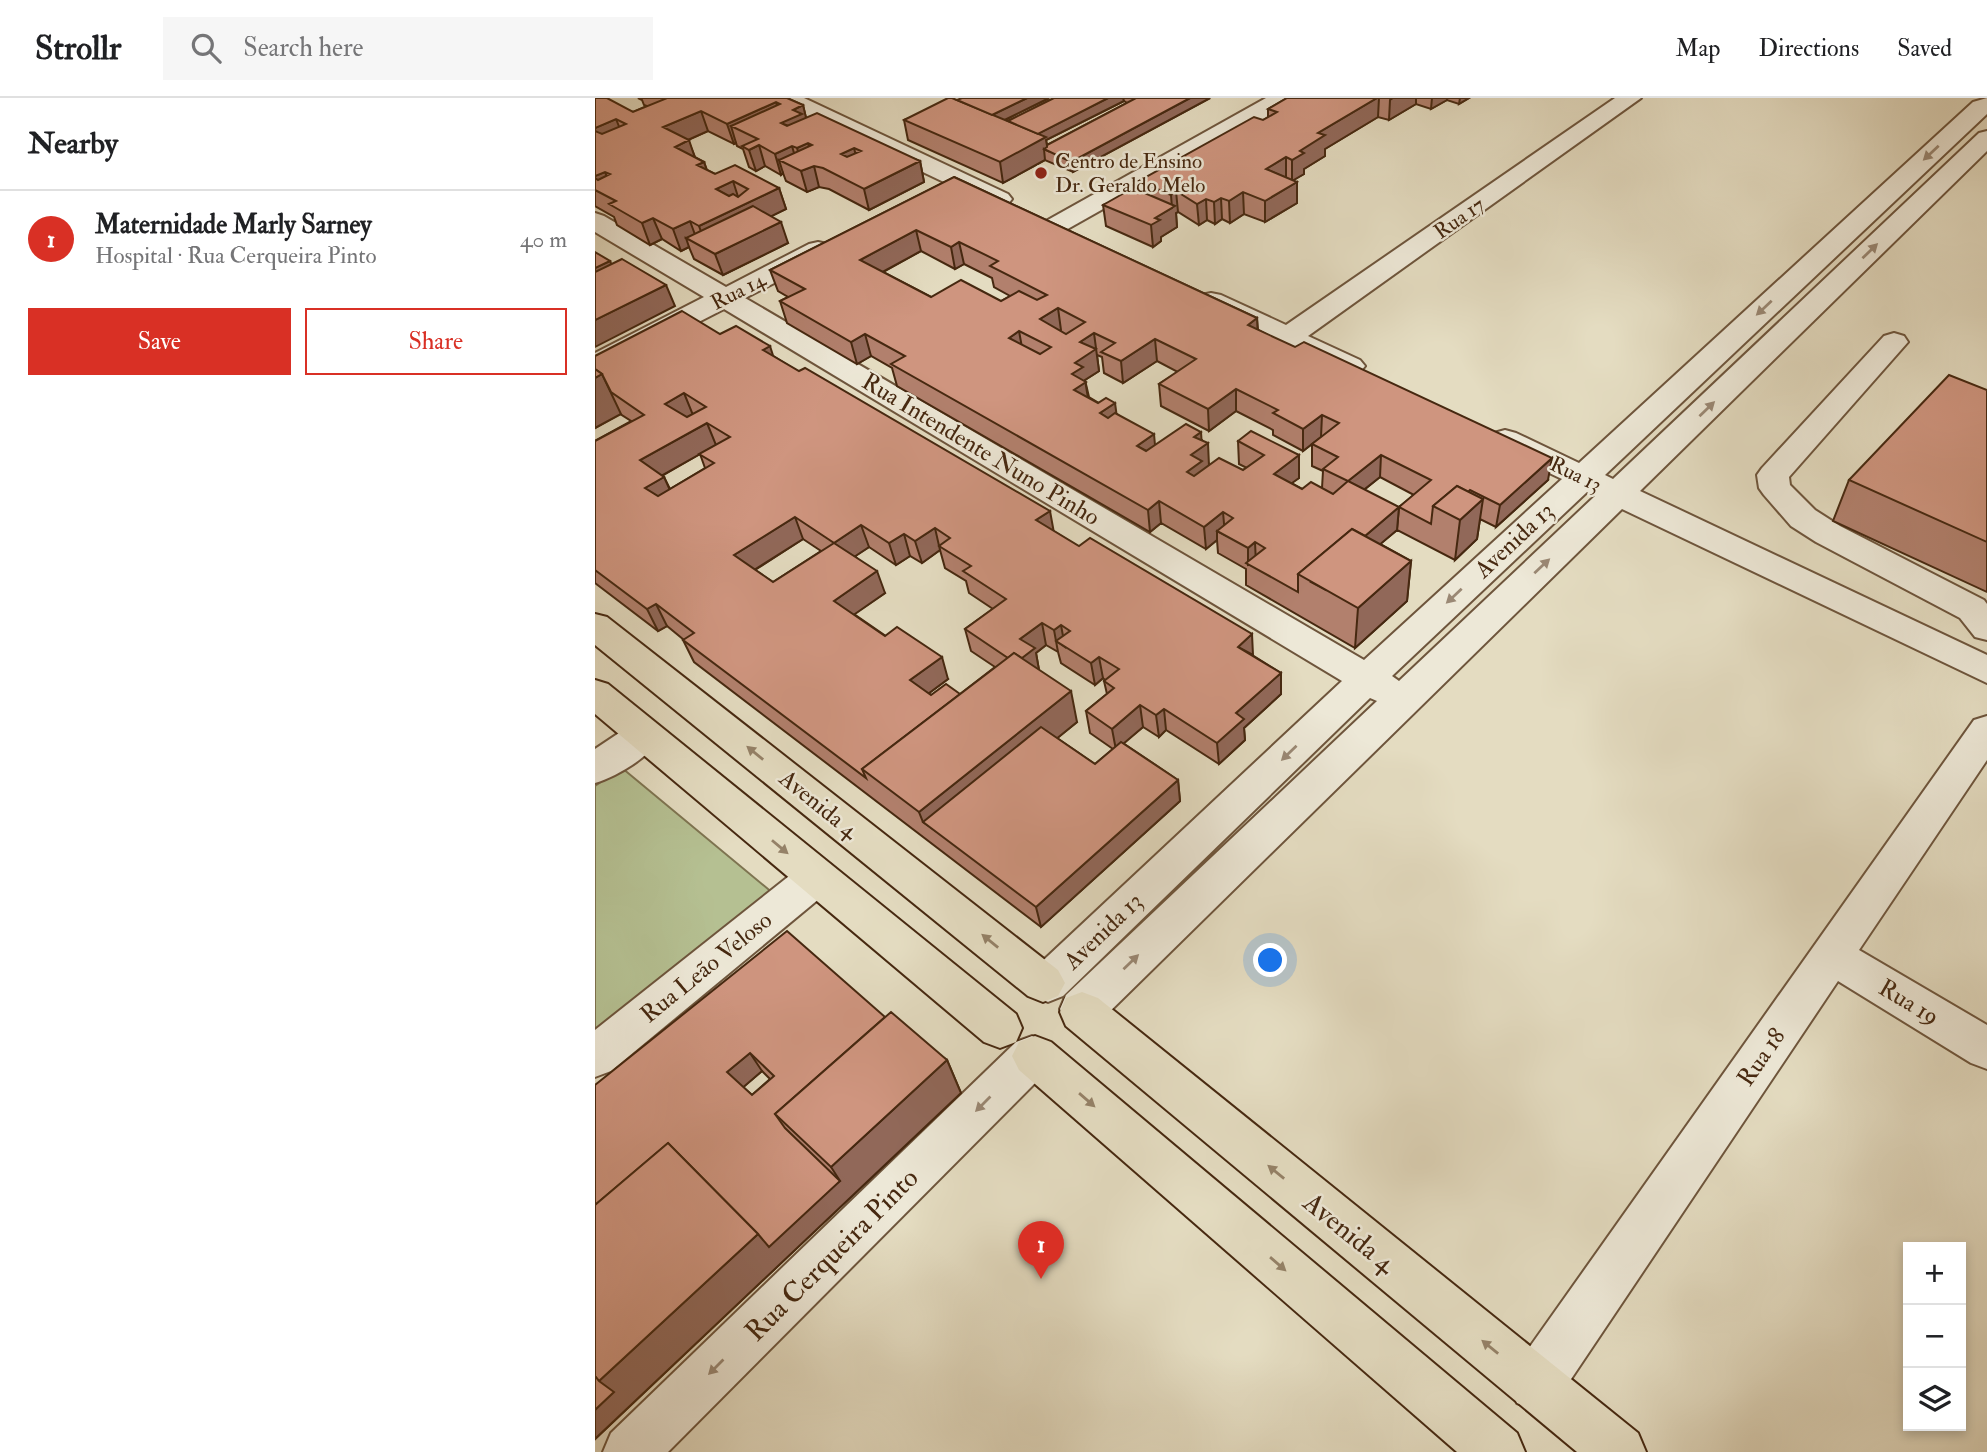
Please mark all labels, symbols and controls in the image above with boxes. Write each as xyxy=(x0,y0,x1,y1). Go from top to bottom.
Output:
search box xyxy=(163,17,653,80)
text: Strollr xyxy=(35,28,121,69)
icon: search xyxy=(187,29,225,67)
text: Search here xyxy=(243,32,363,64)
text: Map xyxy=(1675,33,1720,64)
text: Directions xyxy=(1758,33,1859,64)
text: Saved xyxy=(1897,33,1952,64)
text: Nearby xyxy=(28,125,118,162)
one-way arrow xyxy=(1922,145,1940,161)
place label: Centro de Ensino Dr. Geraldo Melo xyxy=(1055,148,1205,199)
marker: Centro de Ensino Dr. Geraldo Melo xyxy=(1033,165,1049,181)
street label: Rua 17 xyxy=(1429,191,1490,245)
text: Maternidade Marly Sarney xyxy=(95,209,372,241)
text: 1 xyxy=(47,225,55,254)
text: 40 m xyxy=(520,225,567,254)
text: Hospital · Rua Cerqueira Pinto xyxy=(95,241,377,270)
one-way arrow xyxy=(1861,244,1878,260)
street label: Rua 14 xyxy=(706,266,771,317)
one-way arrow xyxy=(1756,299,1773,315)
button: Save xyxy=(28,308,291,375)
button: Share xyxy=(305,308,567,375)
street label: Rua Intendente Nuno Pinho xyxy=(856,366,1105,533)
one-way arrow xyxy=(1698,401,1715,418)
street label: Rua 13 xyxy=(1545,450,1606,498)
street label: Avenida 13 xyxy=(1467,496,1561,586)
one-way arrow xyxy=(1533,559,1550,575)
one-way arrow xyxy=(1446,588,1463,604)
one-way arrow xyxy=(1281,744,1298,760)
one-way arrow xyxy=(746,746,763,761)
street label: Avenida 4 xyxy=(772,762,865,846)
one-way arrow xyxy=(771,839,788,854)
street label: Avenida 13 xyxy=(1057,886,1149,977)
street label: Rua Leão Veloso xyxy=(634,905,778,1030)
one-way arrow xyxy=(982,933,1000,948)
your location xyxy=(1253,943,1287,977)
one-way arrow xyxy=(1122,953,1139,970)
street label: Rua 19 xyxy=(1873,972,1945,1032)
street label: Rua 18 xyxy=(1730,1022,1792,1092)
one-way arrow xyxy=(1078,1093,1096,1108)
one-way arrow xyxy=(975,1096,992,1112)
street label: Rua Cerqueira Pinto xyxy=(738,1161,926,1349)
one-way arrow xyxy=(1268,1164,1286,1179)
street label: Avenida 4 xyxy=(1295,1185,1404,1282)
pin: 1 xyxy=(1018,1221,1064,1279)
map controls xyxy=(1903,1242,1966,1431)
button: + xyxy=(1903,1242,1966,1305)
one-way arrow xyxy=(1270,1256,1287,1271)
button: − xyxy=(1903,1305,1966,1368)
one-way arrow xyxy=(1482,1339,1500,1354)
one-way arrow xyxy=(708,1359,725,1376)
button: layers xyxy=(1903,1368,1966,1431)

